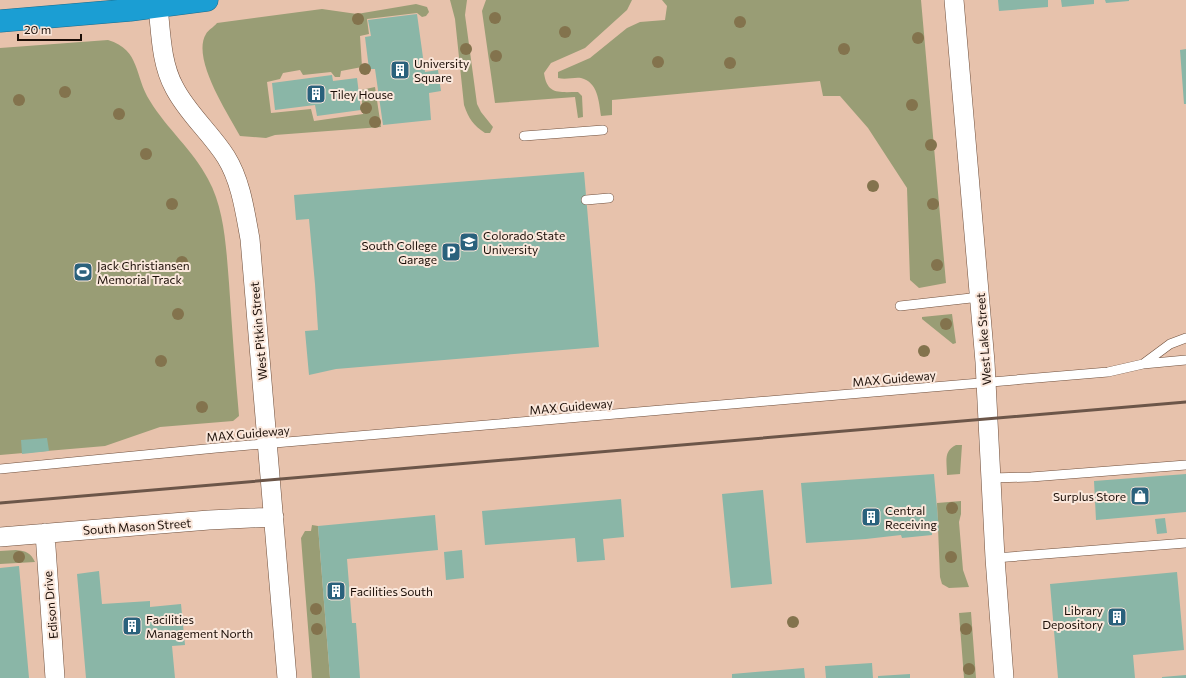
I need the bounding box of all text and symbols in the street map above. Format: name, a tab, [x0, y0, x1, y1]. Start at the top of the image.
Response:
scale bar	[18, 16, 81, 42]
text: 20 m	[24, 22, 51, 36]
place label: University Square	[414, 56, 469, 84]
building icon: University Square	[389, 59, 411, 81]
building icon: Tiley House	[305, 83, 327, 105]
place label: Tiley House	[330, 87, 393, 101]
place label: Colorado State University	[483, 228, 565, 256]
school or university icon: Colorado State University	[458, 231, 480, 253]
place label: South College Garage	[361, 238, 437, 266]
parking icon: South College Garage	[440, 241, 462, 263]
place label: Jack Christiansen Memorial Track	[97, 258, 190, 286]
sports icon: Jack Christiansen Memorial Track	[72, 261, 94, 283]
street label: West Pitkin Street	[247, 281, 269, 381]
street label: West Lake Street	[973, 292, 993, 386]
street label: MAX Guideway	[852, 367, 936, 389]
street label: MAX Guideway	[529, 395, 613, 417]
street label: MAX Guideway	[206, 422, 290, 444]
shop icon: Surplus Store	[1129, 485, 1151, 507]
place label: Surplus Store	[1053, 489, 1126, 503]
place label: Central Receiving	[885, 503, 937, 531]
building icon: Central Receiving	[860, 506, 882, 528]
street label: South Mason Street	[82, 515, 192, 537]
street label: Edison Drive	[40, 571, 60, 639]
building icon: Facilities South	[325, 580, 347, 602]
place label: Facilities South	[350, 584, 433, 598]
place label: Library Depository	[1042, 603, 1103, 631]
building icon: Library Depository	[1106, 606, 1128, 628]
place label: Facilities Management North	[146, 612, 253, 640]
building icon: Facilities Management North	[121, 615, 143, 637]

